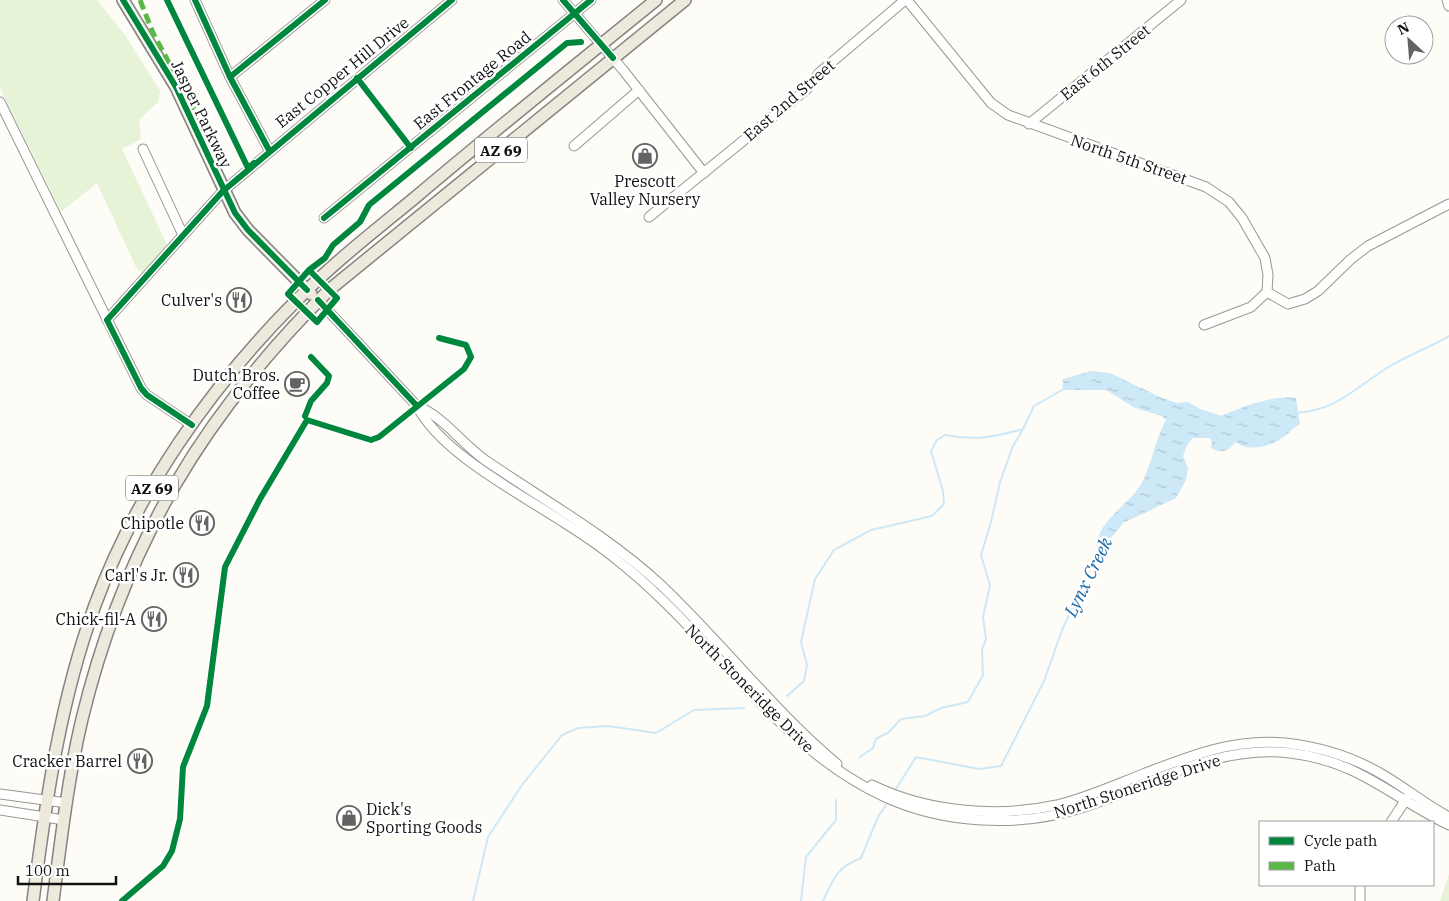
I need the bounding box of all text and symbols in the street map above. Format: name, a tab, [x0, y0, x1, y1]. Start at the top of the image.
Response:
street label: East Copper Hill Drive	[271, 12, 413, 132]
north arrow	[1384, 15, 1434, 65]
text: N	[1394, 18, 1412, 39]
street label: East 6th Street	[1056, 19, 1154, 104]
street label: East Frontage Road	[409, 26, 535, 134]
street label: East 2nd Street	[739, 55, 839, 145]
street label: Jasper Parkway	[167, 57, 237, 172]
street label: North 5th Street	[1068, 130, 1190, 188]
road number: AZ 69	[475, 138, 527, 162]
shop icon: Prescott Valley Nursery	[632, 143, 658, 169]
place label: Prescott Valley Nursery	[590, 171, 701, 209]
restaurant icon: Culver's	[226, 287, 252, 313]
place label: Culver's	[161, 290, 222, 310]
place label: Dutch Bros. Coffee	[193, 365, 280, 403]
cafe icon: Dutch Bros. Coffee	[284, 371, 310, 397]
road number: AZ 69	[126, 476, 178, 500]
restaurant icon: Chipotle	[189, 510, 215, 536]
place label: Chipotle	[121, 513, 184, 533]
water label: Lynx Creek	[1058, 533, 1117, 621]
restaurant icon: Carl's Jr.	[173, 562, 199, 588]
place label: Carl's Jr.	[105, 565, 168, 585]
restaurant icon: Chick-fil-A	[141, 606, 167, 632]
place label: Chick-fil-A	[56, 609, 136, 629]
street label: North Stoneridge Drive	[681, 619, 819, 757]
restaurant icon: Cracker Barrel	[127, 748, 153, 774]
street label: North Stoneridge Drive	[1051, 750, 1223, 822]
place label: Cracker Barrel	[12, 751, 122, 771]
place label: Dick's Sporting Goods	[366, 799, 482, 837]
shop icon: Dick's Sporting Goods	[336, 805, 362, 831]
legend	[1259, 821, 1434, 886]
text: Cycle path	[1304, 831, 1377, 850]
scale bar	[18, 854, 115, 886]
text: Path	[1304, 856, 1336, 875]
text: 100 m	[25, 861, 70, 880]

